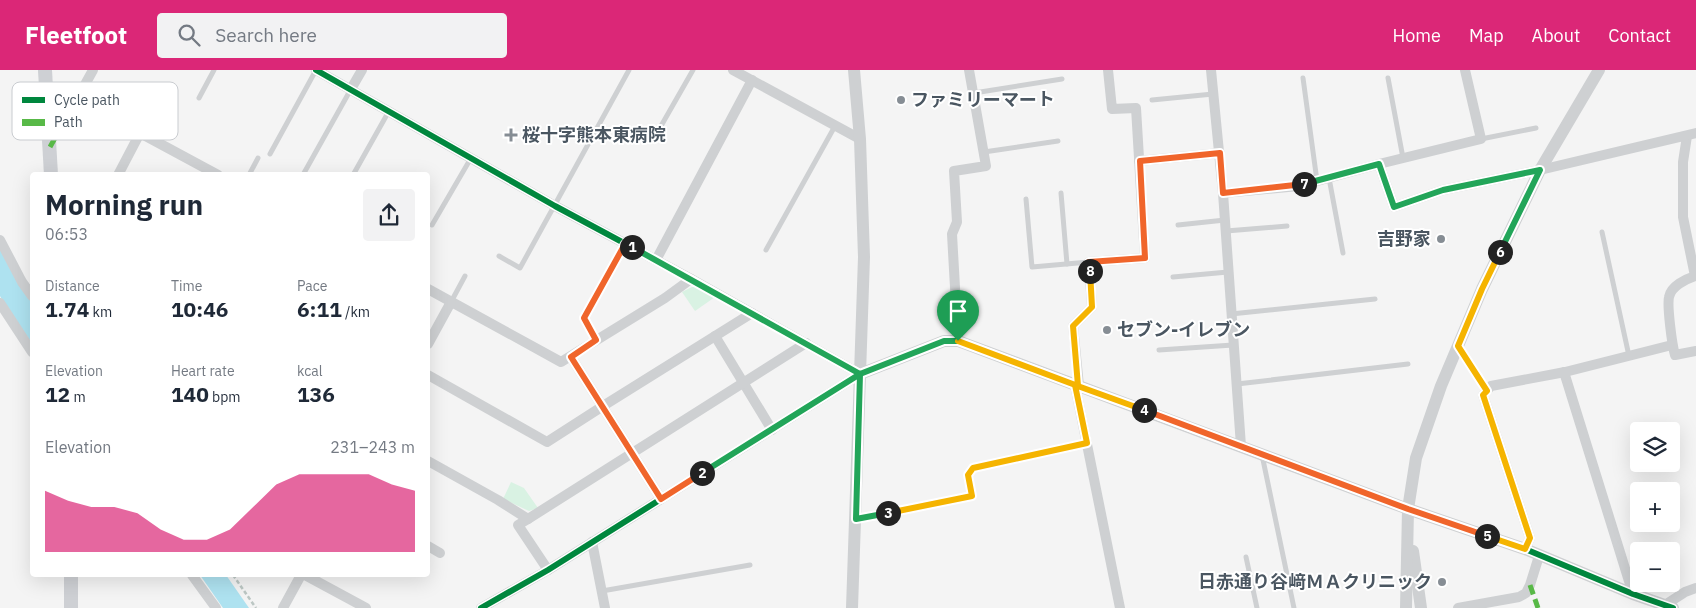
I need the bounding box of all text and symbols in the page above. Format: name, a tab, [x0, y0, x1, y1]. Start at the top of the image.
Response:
search box	[157, 13, 507, 58]
text: Fleetfoot	[25, 19, 127, 51]
icon: search	[175, 21, 203, 49]
text: Search here	[215, 23, 317, 47]
text: Home	[1393, 24, 1441, 47]
text: Map	[1469, 24, 1504, 47]
text: About	[1532, 24, 1580, 47]
text: Contact	[1608, 24, 1671, 47]
legend	[12, 82, 178, 140]
place label: ファミリーマート	[911, 88, 1055, 111]
text: Cycle path	[54, 91, 120, 109]
marker: ファミリーマート	[895, 94, 907, 106]
text: Path	[54, 113, 83, 131]
place label: 桜十字熊本東病院	[522, 123, 666, 146]
marker: 桜十字熊本東病院	[504, 128, 518, 142]
pin: 7	[1292, 172, 1316, 196]
text: 7	[1300, 175, 1309, 193]
text: Morning run	[45, 186, 203, 223]
button: share	[363, 189, 415, 241]
text: 06:53	[45, 224, 88, 244]
place label: 吉野家	[1377, 227, 1431, 250]
marker: 吉野家	[1435, 233, 1447, 245]
pin: 1	[620, 234, 644, 260]
text: 1	[628, 238, 637, 256]
pin: 6	[1488, 240, 1512, 264]
text: 6	[1496, 243, 1505, 261]
pin: 8	[1078, 258, 1102, 284]
text: 8	[1086, 262, 1095, 280]
text: Distance	[45, 277, 100, 295]
text: Time	[171, 277, 202, 295]
text: Pace	[297, 277, 327, 295]
pin	[937, 290, 979, 341]
text: 1.74	[45, 295, 89, 323]
text: 10:46	[171, 295, 228, 323]
text: 6:11	[297, 295, 342, 323]
icon: arrive	[944, 297, 972, 325]
text: km	[89, 303, 112, 321]
text: /km	[342, 303, 370, 321]
place label: セブン-イレブン	[1117, 318, 1250, 341]
marker: セブン-イレブン	[1101, 324, 1113, 336]
text: Elevation	[45, 362, 103, 380]
text: Heart rate	[171, 362, 235, 380]
text: kcal	[297, 362, 322, 380]
text: 12	[45, 380, 70, 408]
text: 140	[171, 380, 209, 408]
text: 136	[297, 380, 335, 408]
text: m	[70, 388, 86, 406]
text: bpm	[209, 388, 241, 406]
pin: 4	[1132, 398, 1156, 422]
text: 4	[1140, 401, 1149, 419]
map controls	[1630, 422, 1680, 592]
button: layers	[1630, 422, 1680, 472]
text: Elevation	[45, 437, 111, 457]
text: 231–243 m	[330, 437, 415, 457]
pin: 2	[690, 460, 714, 486]
text: 2	[698, 464, 707, 482]
button: +	[1630, 482, 1680, 532]
pin: 3	[876, 500, 900, 526]
text: 3	[884, 504, 893, 522]
pin: 5	[1474, 524, 1500, 548]
text: 5	[1483, 527, 1492, 545]
button: −	[1630, 542, 1680, 592]
place label: 日赤通り谷﨑ＭＡクリニック	[1198, 570, 1432, 593]
marker: 日赤通り谷﨑ＭＡクリニック	[1436, 576, 1448, 588]

